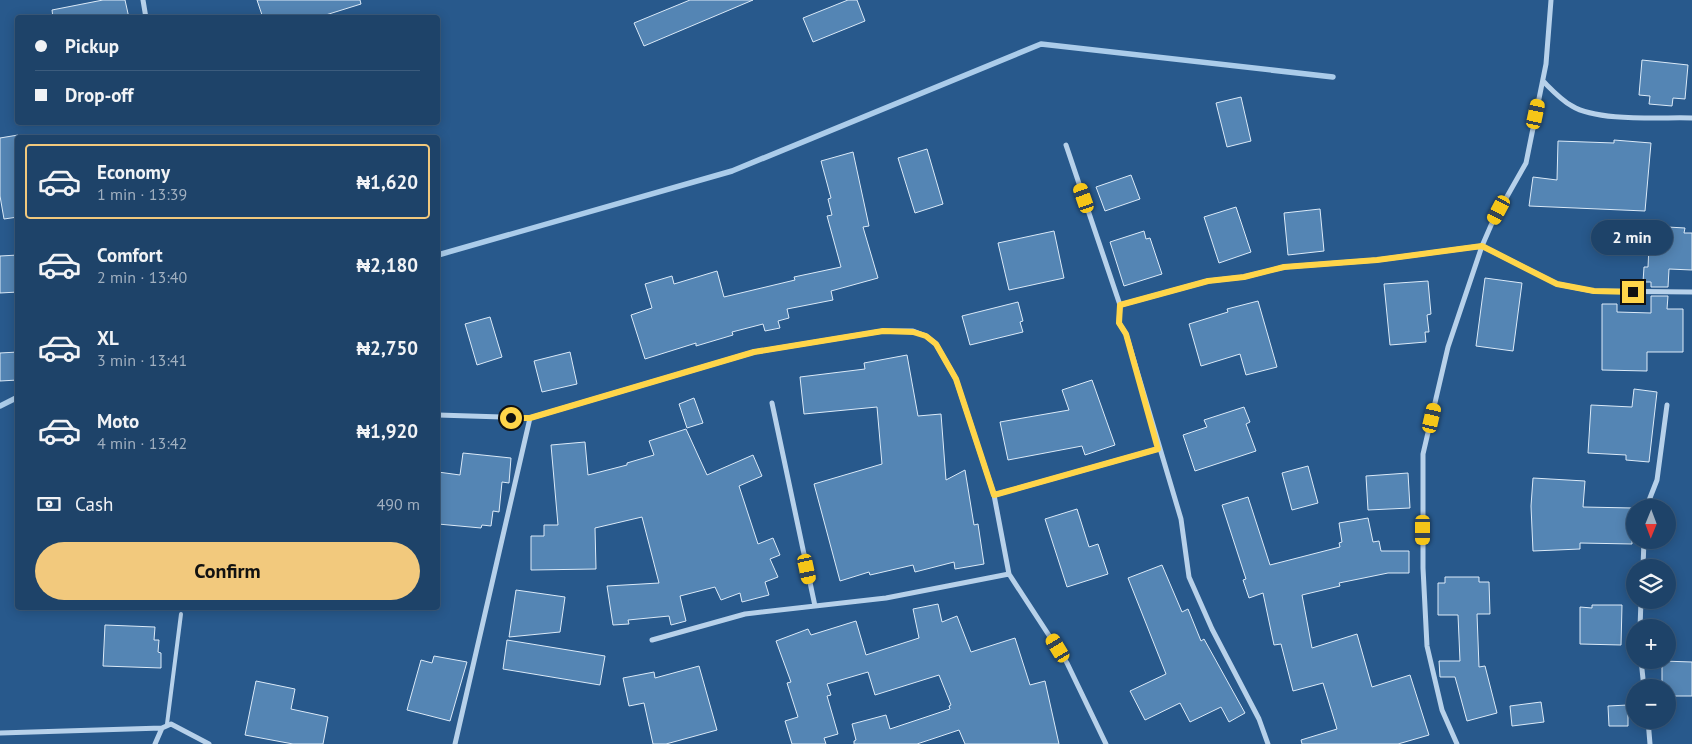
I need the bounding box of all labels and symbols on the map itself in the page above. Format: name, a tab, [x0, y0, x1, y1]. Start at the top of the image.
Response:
car	[1525, 98, 1546, 130]
car	[1072, 181, 1095, 215]
car	[1485, 193, 1512, 227]
callout: 2 min	[1592, 220, 1674, 254]
route end	[1622, 281, 1644, 303]
car	[1421, 402, 1442, 434]
route start	[500, 407, 522, 429]
north arrow	[1626, 499, 1676, 549]
car	[1415, 515, 1430, 545]
car	[796, 553, 817, 585]
car	[1043, 631, 1072, 665]

